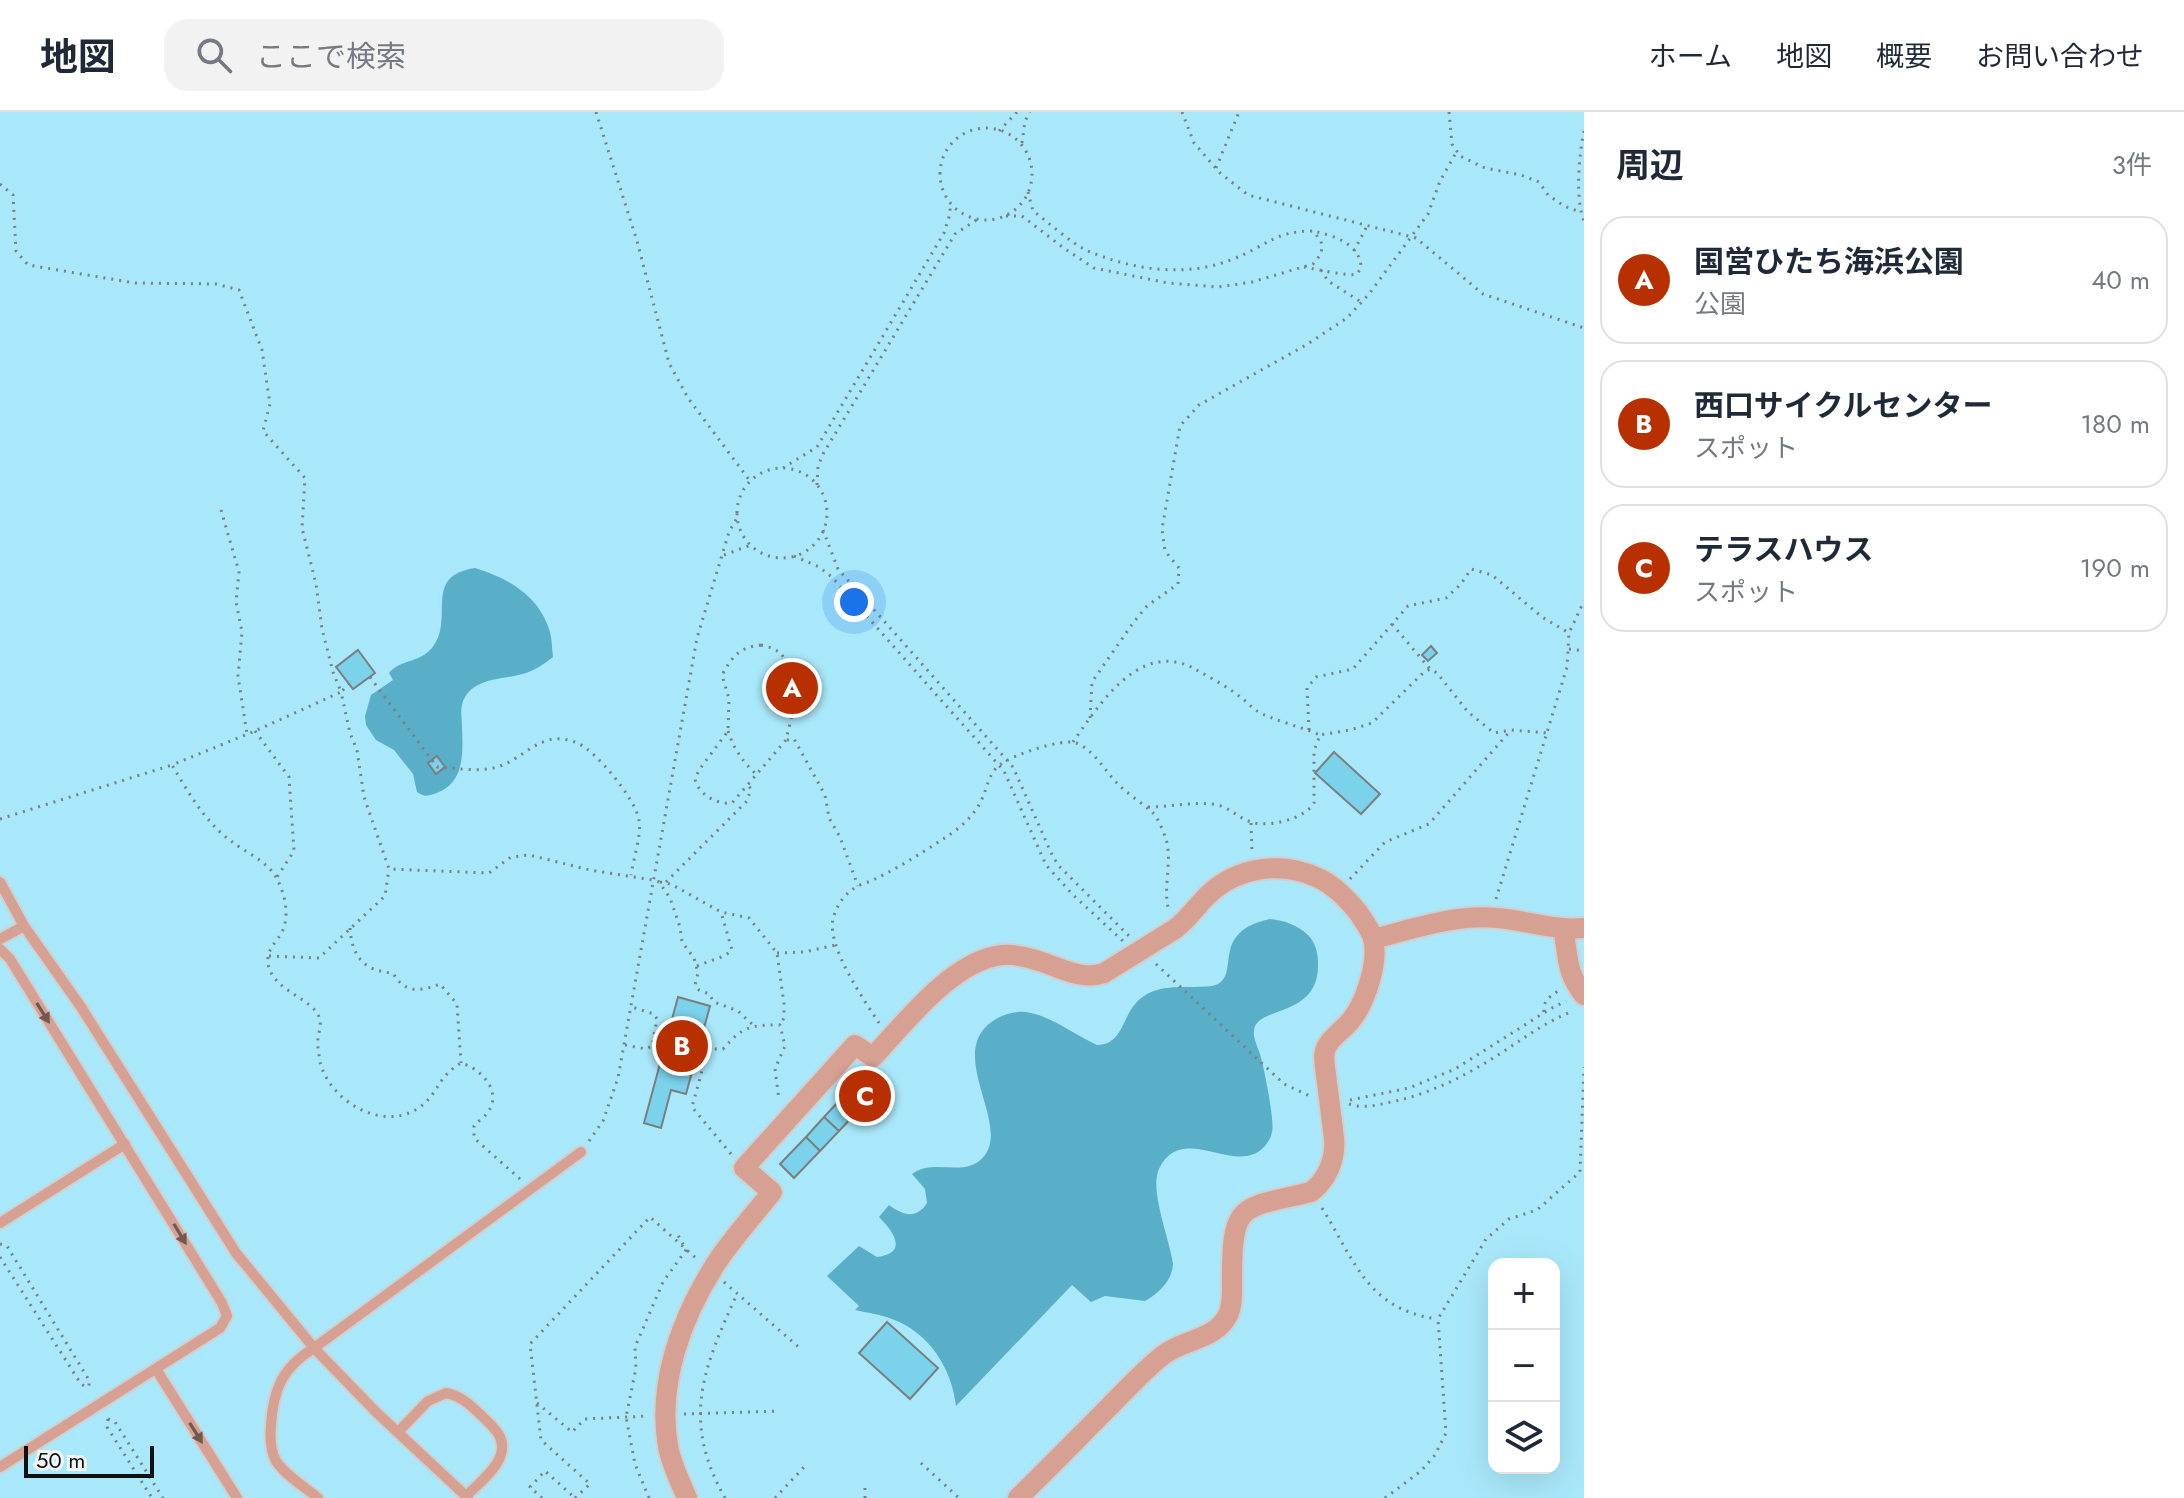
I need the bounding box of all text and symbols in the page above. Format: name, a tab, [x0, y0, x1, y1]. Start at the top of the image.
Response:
search box	[164, 19, 724, 91]
text: 地図	[40, 29, 116, 84]
icon: search	[192, 33, 236, 77]
text: ここで検索	[256, 35, 406, 78]
text: ホーム	[1649, 36, 1732, 77]
text: 地図	[1776, 36, 1832, 77]
text: 概要	[1876, 36, 1932, 77]
text: お問い合わせ	[1976, 36, 2144, 77]
text: 周辺	[1616, 141, 1684, 190]
text: 3件	[2112, 146, 2152, 184]
text: 国営ひたち海浜公園	[1694, 240, 1964, 283]
text: A	[1634, 261, 1654, 299]
text: 40 m	[2091, 261, 2150, 299]
text: 公園	[1694, 285, 1746, 323]
text: 西口サイクルセンター	[1694, 384, 1993, 427]
text: B	[1635, 405, 1653, 443]
text: 180 m	[2080, 405, 2150, 443]
text: スポット	[1694, 429, 1798, 467]
text: テラスハウス	[1694, 528, 1873, 571]
text: C	[1635, 549, 1653, 587]
text: 190 m	[2080, 549, 2150, 587]
text: スポット	[1694, 573, 1798, 611]
your location	[834, 582, 874, 622]
pin: A	[766, 658, 818, 718]
one-way arrow	[36, 1002, 50, 1024]
pin: B	[656, 1016, 708, 1076]
pin: C	[839, 1066, 891, 1126]
one-way arrow	[173, 1223, 187, 1245]
map controls	[1488, 1258, 1560, 1474]
button: +	[1488, 1258, 1560, 1330]
button: −	[1488, 1330, 1560, 1402]
button: layers	[1488, 1402, 1560, 1474]
one-way arrow	[189, 1422, 203, 1444]
scale bar	[24, 1442, 154, 1478]
text: 50 m	[36, 1444, 85, 1476]

